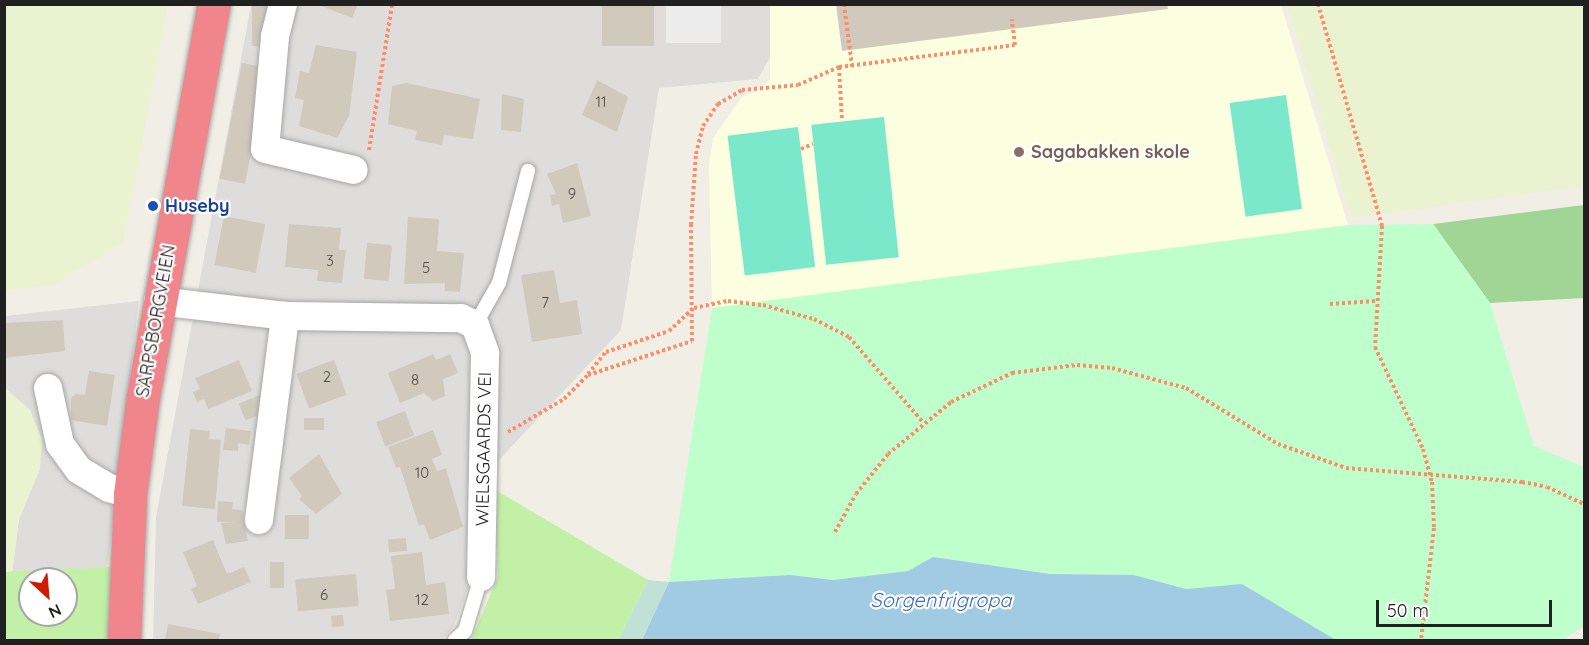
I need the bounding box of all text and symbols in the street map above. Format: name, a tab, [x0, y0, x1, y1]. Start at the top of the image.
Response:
house number: 11	[595, 93, 607, 111]
place label: Sagabakken skole	[1031, 141, 1190, 163]
marker: Sagabakken skole	[1012, 145, 1026, 159]
house number: 9	[568, 185, 576, 203]
place label: Huseby	[165, 195, 230, 217]
marker: Huseby	[146, 199, 160, 213]
street label: SARPSBORGVEIEN	[132, 243, 180, 399]
house number: 3	[326, 252, 334, 270]
house number: 5	[422, 259, 430, 277]
house number: 7	[541, 294, 549, 312]
house number: 2	[323, 368, 331, 386]
house number: 8	[411, 371, 419, 389]
street label: WIELSGAARDS VEI	[472, 372, 496, 526]
house number: 10	[415, 464, 429, 482]
north arrow	[18, 567, 78, 627]
house number: 6	[320, 586, 328, 604]
water label: Sorgenfrigropa	[871, 587, 1011, 611]
scale bar	[1379, 588, 1554, 626]
house number: 12	[415, 591, 429, 609]
text: 50 m	[1387, 599, 1429, 622]
text: N	[45, 600, 65, 623]

